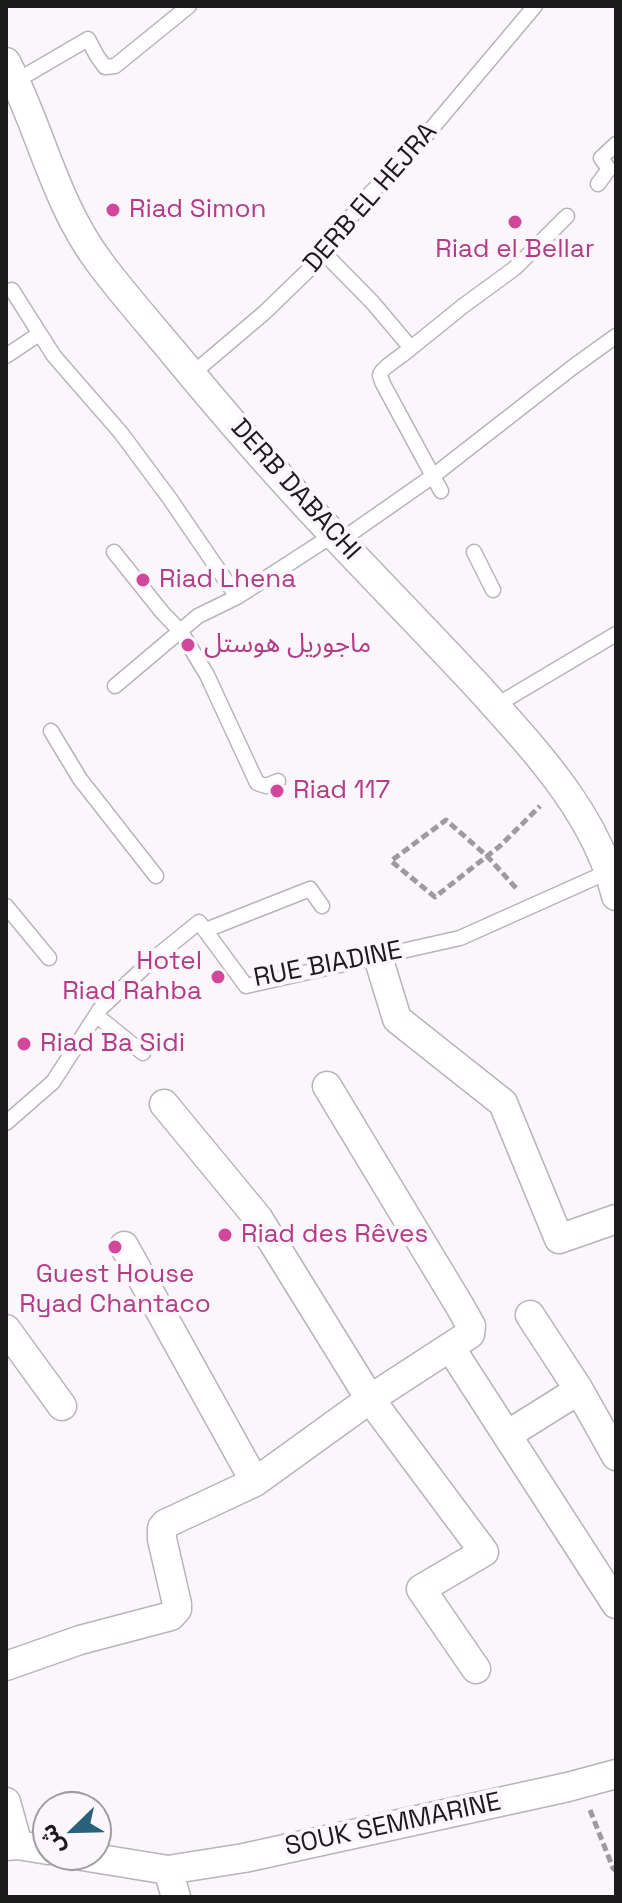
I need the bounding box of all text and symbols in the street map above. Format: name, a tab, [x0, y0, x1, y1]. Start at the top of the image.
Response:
street label: DERB EL HEJRA	[298, 117, 444, 279]
place label: Riad Simon	[129, 194, 266, 226]
marker: Riad Simon	[104, 201, 122, 219]
marker: Riad el Bellar	[506, 213, 524, 231]
place label: Riad el Bellar	[435, 234, 595, 266]
street label: DERB DABACHI	[224, 413, 366, 567]
place label: Riad Lhena	[159, 564, 296, 596]
marker: Riad Lhena	[134, 571, 152, 589]
place label: ماجوريل هوستل	[204, 629, 371, 661]
marker: ماجوريل هوستل	[179, 636, 197, 654]
place label: Riad 117	[293, 775, 390, 807]
marker: Riad 117	[268, 782, 286, 800]
street label: RUE BIADINE	[251, 935, 405, 995]
place label: Hotel Riad Rahba	[62, 946, 202, 1008]
marker: Hotel Riad Rahba	[209, 968, 227, 986]
place label: Riad Ba Sidi	[40, 1028, 185, 1060]
marker: Riad Ba Sidi	[15, 1035, 33, 1053]
place label: Riad des Rêves	[241, 1219, 428, 1251]
marker: Riad des Rêves	[216, 1226, 234, 1244]
marker: Guest House Ryad Chantaco	[106, 1238, 124, 1256]
place label: Guest House Ryad Chantaco	[19, 1259, 211, 1320]
street label: SOUK SEMMARINE	[282, 1787, 504, 1863]
north arrow	[32, 1791, 112, 1871]
text: ش	[33, 1820, 71, 1859]

